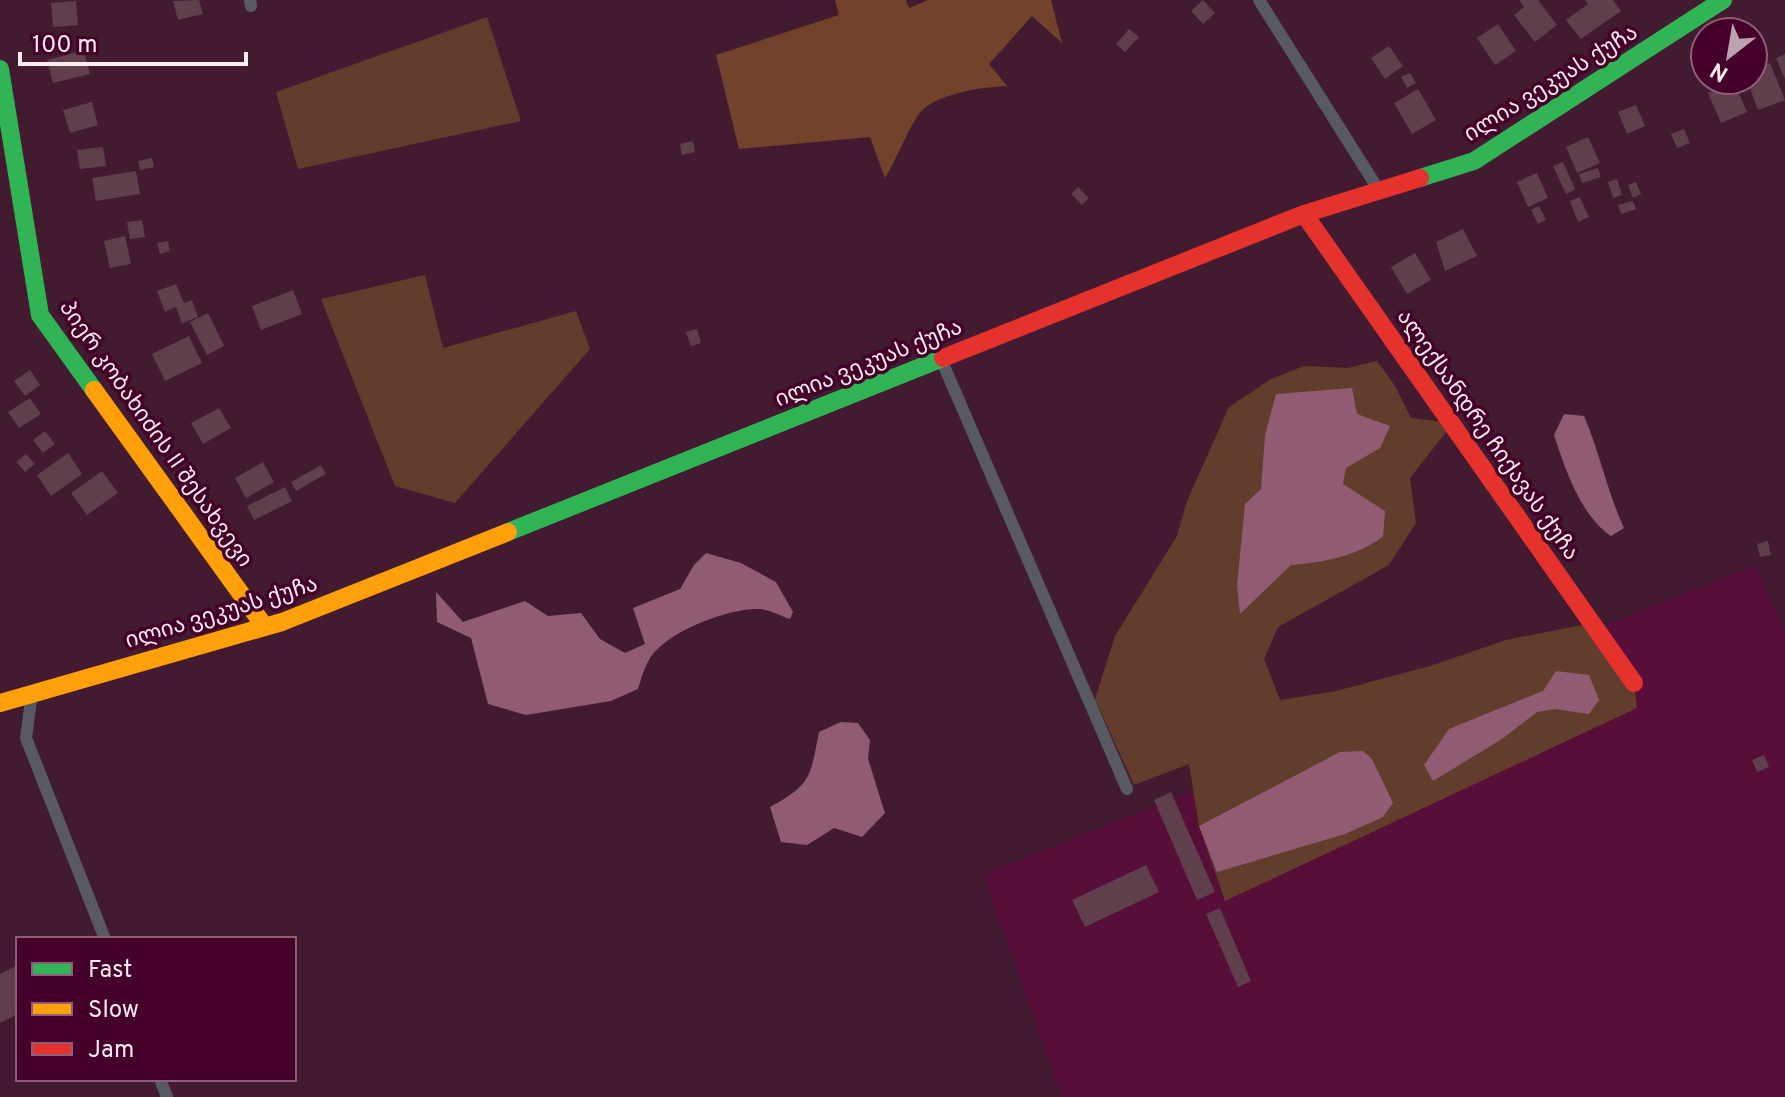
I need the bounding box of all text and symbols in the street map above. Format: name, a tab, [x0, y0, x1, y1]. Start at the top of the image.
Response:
scale bar	[20, 16, 246, 66]
north arrow	[1689, 16, 1769, 96]
street label: ილია ვეკუას ქუჩა	[1460, 20, 1643, 148]
text: 100 m	[32, 31, 98, 61]
text: N	[1706, 55, 1734, 87]
street label: პიერ კობახიძის II შესახვევი	[52, 296, 258, 573]
street label: ალექსანდრე ჩიქავას ქუჩა	[1390, 305, 1584, 566]
street label: ილია ვეკუას ქუჩა	[771, 314, 967, 414]
street label: ილია ვეკუას ქუჩა	[122, 571, 321, 655]
legend	[16, 937, 296, 1081]
text: Fast	[88, 956, 132, 986]
text: Slow	[88, 996, 139, 1026]
text: Jam	[88, 1036, 134, 1066]

